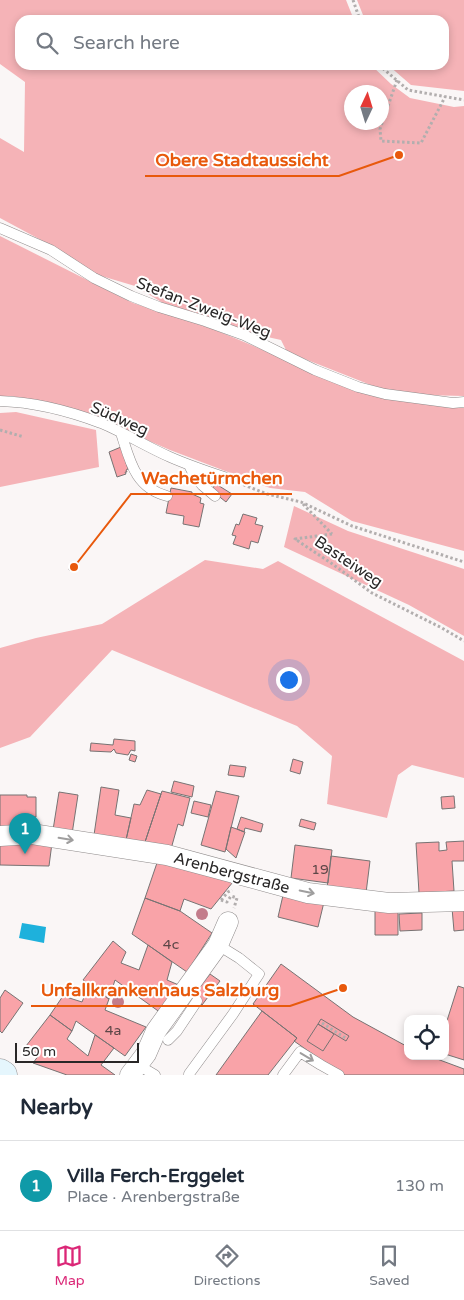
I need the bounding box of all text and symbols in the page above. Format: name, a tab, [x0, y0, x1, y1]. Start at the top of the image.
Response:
search box	[15, 15, 449, 70]
icon: search	[33, 29, 61, 57]
text: Search here	[73, 32, 180, 54]
north arrow	[344, 85, 389, 130]
callout: Obere Stadtaussicht	[145, 143, 339, 176]
text: Obere Stadtaussicht	[155, 149, 329, 171]
street label: Stefan-Zweig-Weg	[133, 273, 274, 343]
street label: Südweg	[88, 397, 152, 441]
callout: Wachetürmchen	[131, 461, 292, 494]
text: Wachetürmchen	[141, 467, 283, 489]
street label: Basteiweg	[310, 532, 387, 592]
your location	[276, 667, 302, 693]
pin: 1	[9, 813, 41, 854]
one-way arrow	[57, 835, 73, 845]
street label: Arenbergstraße	[172, 848, 292, 898]
house number: 19	[311, 861, 329, 878]
one-way arrow	[299, 888, 315, 897]
house number: 4c	[163, 936, 179, 953]
callout: Unfallkrankenhaus Salzburg	[31, 973, 290, 1006]
text: Unfallkrankenhaus Salzburg	[41, 979, 279, 1001]
map controls	[404, 1015, 449, 1060]
button: locate	[404, 1015, 449, 1060]
house number: 4a	[105, 1022, 121, 1039]
scale bar	[15, 1040, 139, 1063]
text: 50 m	[22, 1043, 56, 1060]
one-way arrow	[300, 1052, 314, 1062]
text: Nearby	[20, 1095, 93, 1120]
text: Villa Ferch-Erggelet	[67, 1165, 244, 1187]
text: 1	[31, 1176, 41, 1196]
text: 130 m	[395, 1176, 444, 1196]
text: Place · Arenbergstraße	[67, 1187, 240, 1207]
tab: Map	[54, 1242, 85, 1289]
tab: Directions	[193, 1242, 260, 1289]
tab: Saved	[369, 1242, 410, 1289]

